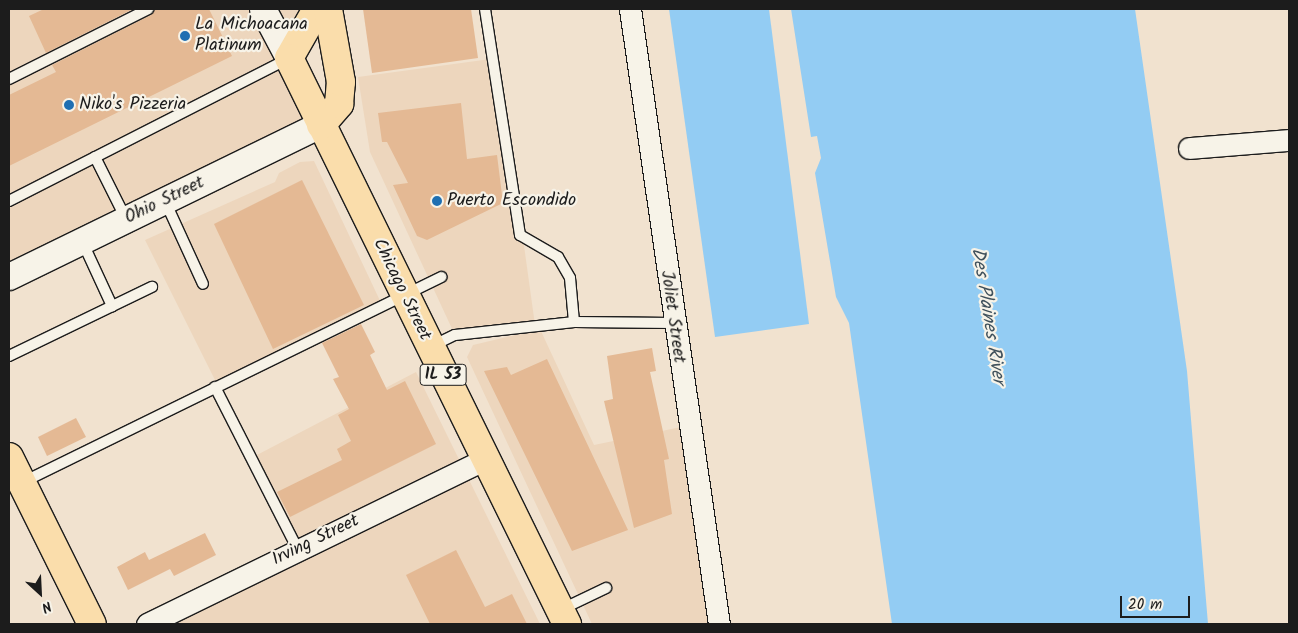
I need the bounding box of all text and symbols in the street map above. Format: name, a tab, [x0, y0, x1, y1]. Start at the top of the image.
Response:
place label: La Michoacana Platinum	[195, 15, 308, 58]
marker: La Michoacana Platinum	[179, 30, 191, 42]
place label: Niko's Pizzeria	[79, 94, 186, 116]
marker: Niko's Pizzeria	[63, 99, 75, 111]
street label: Ohio Street	[122, 172, 208, 230]
place label: Puerto Escondido	[447, 190, 576, 212]
marker: Puerto Escondido	[431, 195, 443, 207]
street label: Chicago Street	[367, 236, 435, 344]
water label: Des Plaines River	[965, 246, 1009, 386]
street label: Joliet Street	[655, 269, 689, 365]
road number: IL 53	[419, 362, 467, 388]
street label: Irving Street	[269, 511, 363, 571]
north arrow	[15, 568, 65, 618]
scale bar	[1123, 586, 1193, 618]
text: 20 m	[1128, 593, 1162, 617]
text: N	[38, 595, 55, 618]

